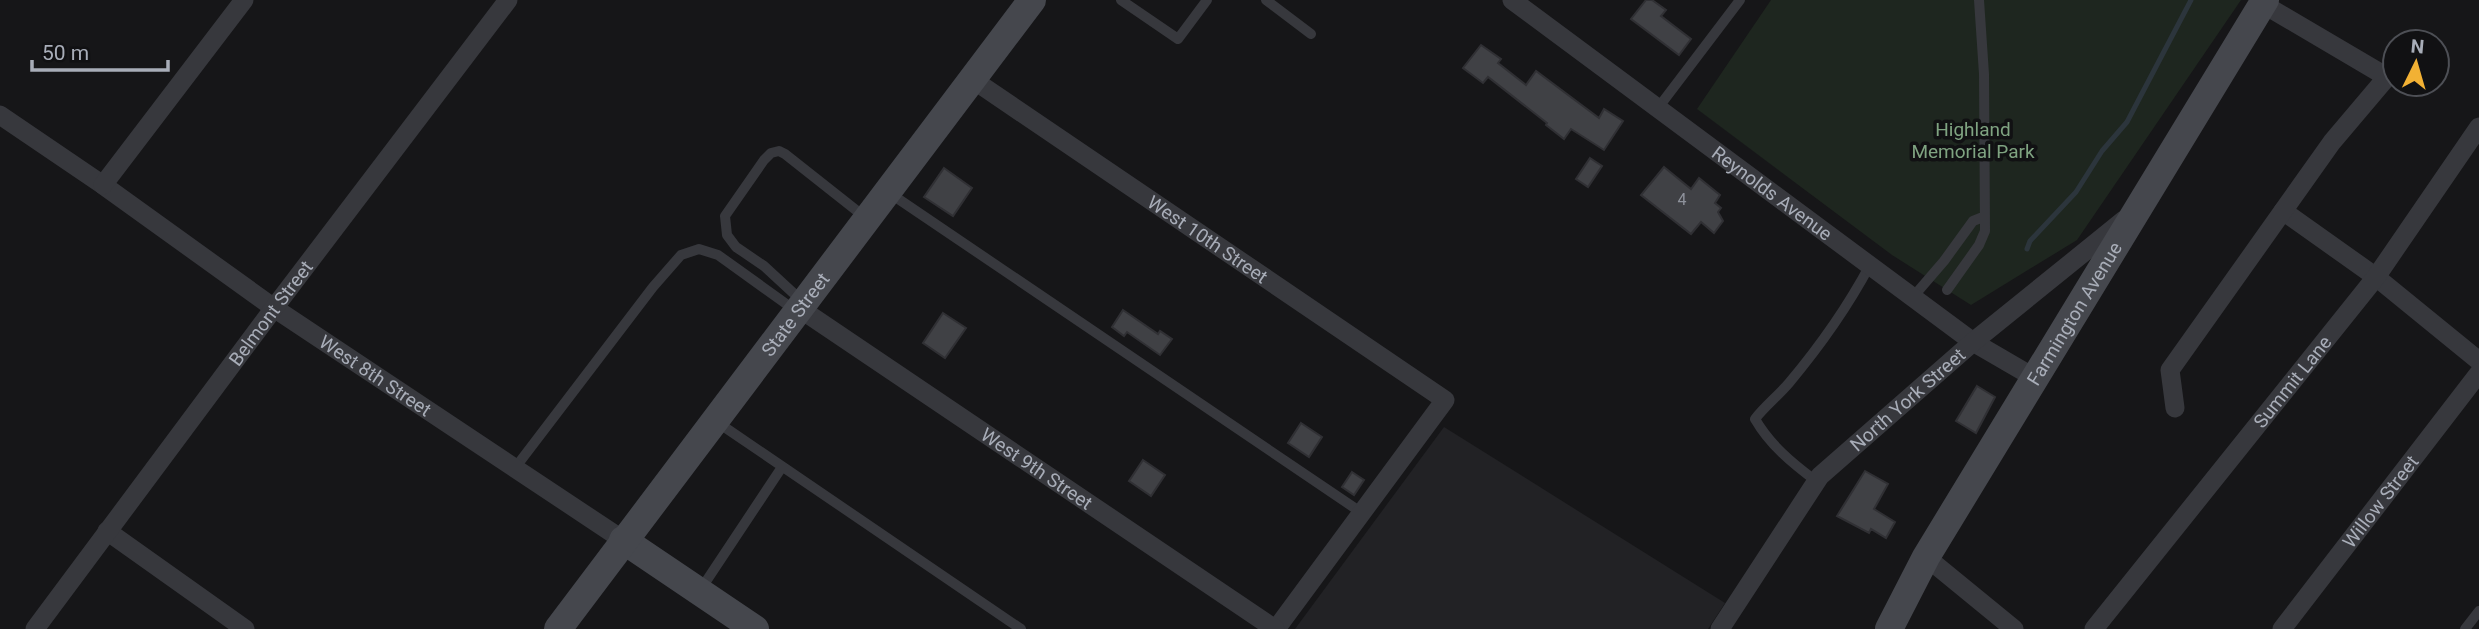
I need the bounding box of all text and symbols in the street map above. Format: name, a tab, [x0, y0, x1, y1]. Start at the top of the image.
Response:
scale bar	[32, 28, 168, 72]
north arrow	[2381, 28, 2451, 98]
text: N	[2410, 35, 2425, 59]
text: 50 m	[42, 41, 89, 65]
park label: Highland Memorial Park	[1911, 118, 2035, 163]
street label: Reynolds Avenue	[1707, 141, 1837, 246]
house number: 4	[1678, 190, 1687, 209]
street label: West 10th Street	[1143, 191, 1272, 288]
street label: Farmington Avenue	[2022, 238, 2127, 390]
street label: Belmont Street	[224, 256, 318, 371]
street label: State Street	[757, 268, 834, 361]
street label: West 8th Street	[315, 330, 436, 421]
street label: Summit Lane	[2249, 331, 2337, 433]
street label: North York Street	[1846, 343, 1970, 456]
street label: West 9th Street	[976, 423, 1097, 515]
street label: Willow Street	[2338, 451, 2423, 553]

